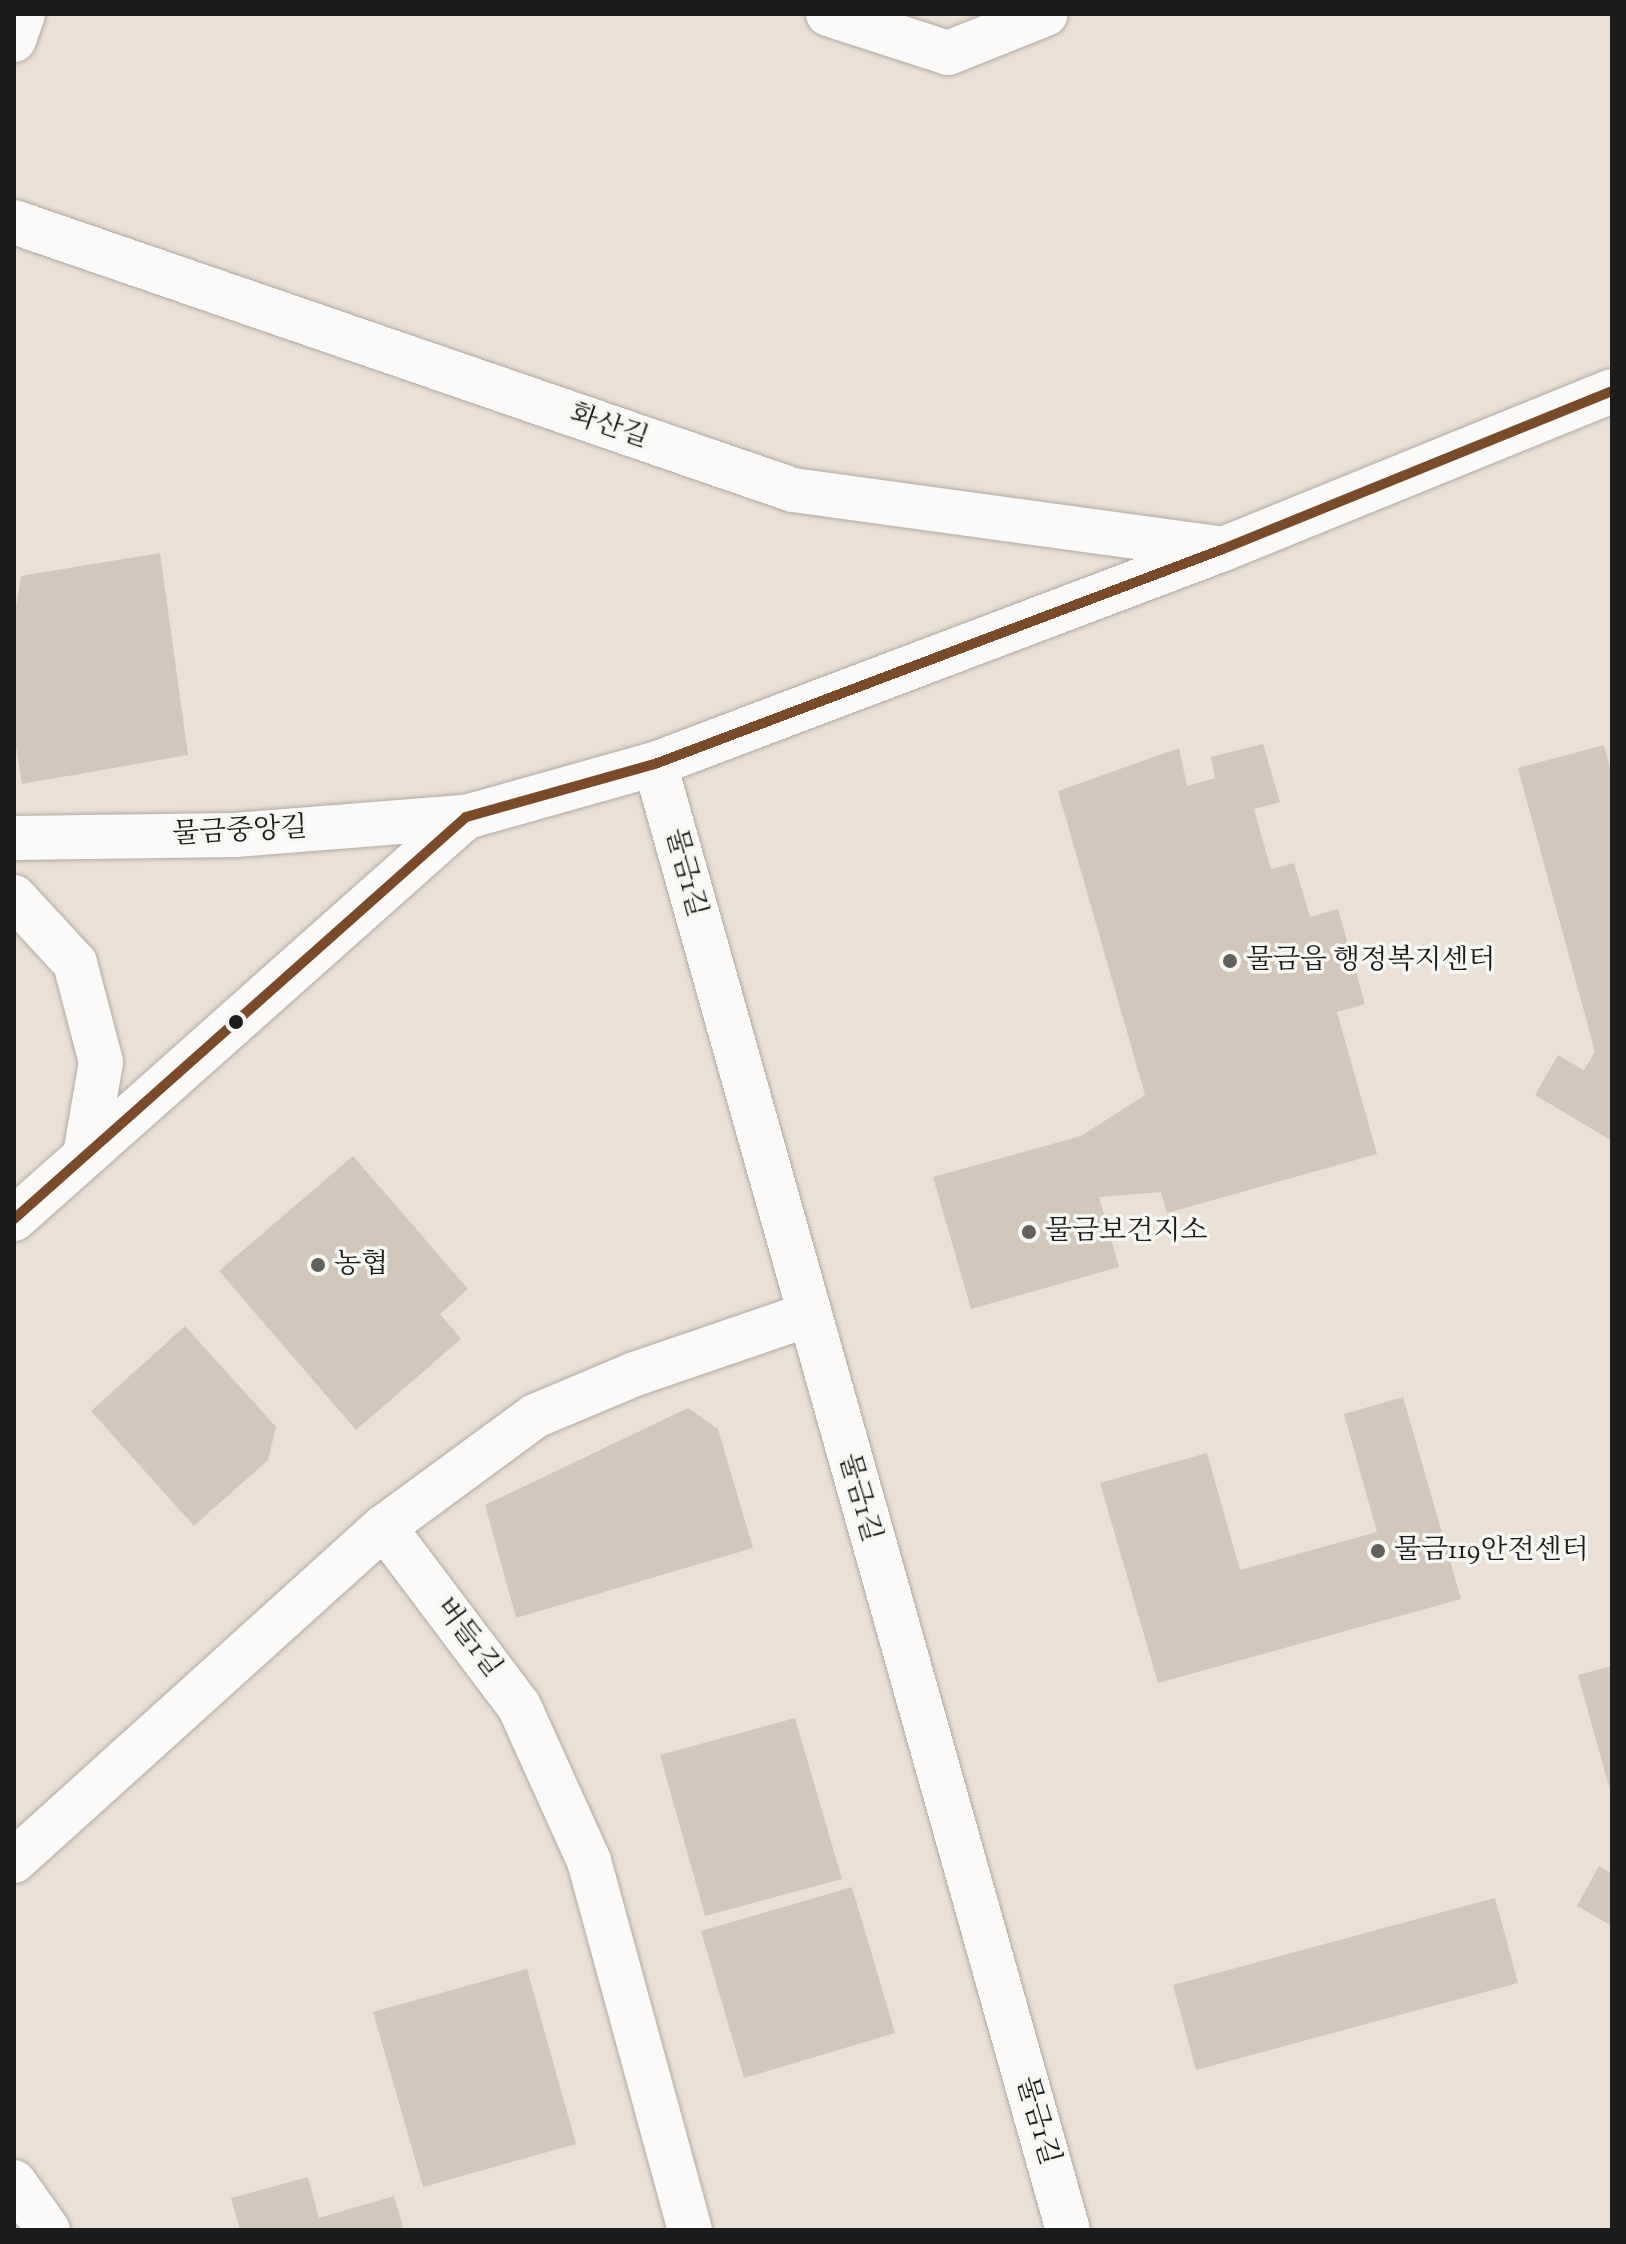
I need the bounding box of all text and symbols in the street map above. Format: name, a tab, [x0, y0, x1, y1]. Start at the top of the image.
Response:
street label: 화산길	[565, 398, 653, 456]
street label: 물금중앙길	[172, 812, 308, 852]
street label: 물금1길	[657, 825, 713, 921]
place label: 물금읍 행정복지센터	[1246, 944, 1495, 978]
marker: 물금읍 행정복지센터	[1221, 952, 1239, 970]
unlabelled marker	[228, 1014, 244, 1030]
place label: 물금보건지소	[1045, 1215, 1207, 1249]
marker: 물금보건지소	[1020, 1223, 1038, 1241]
place label: 농협	[334, 1248, 388, 1282]
marker: 농협	[309, 1256, 327, 1274]
street label: 물금1길	[830, 1450, 888, 1546]
place label: 물금119안전센터	[1394, 1534, 1589, 1568]
marker: 물금119안전센터	[1369, 1542, 1387, 1560]
street label: 버들1길	[427, 1592, 509, 1684]
street label: 물금1길	[1008, 2073, 1066, 2169]

